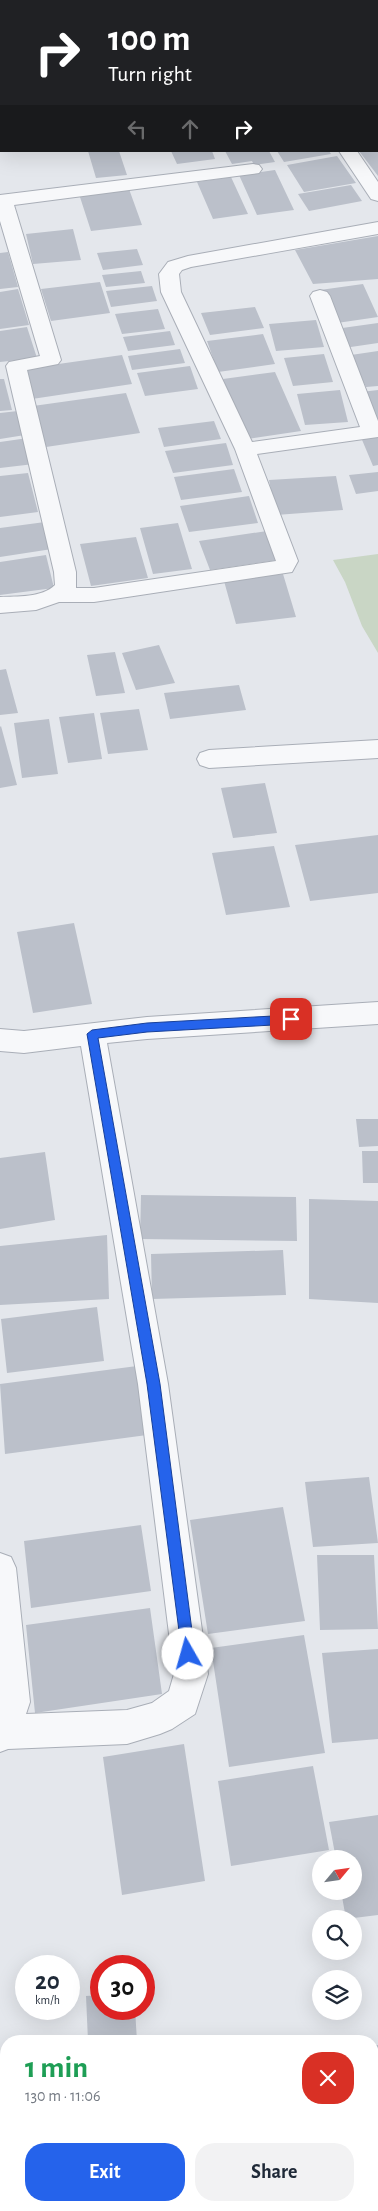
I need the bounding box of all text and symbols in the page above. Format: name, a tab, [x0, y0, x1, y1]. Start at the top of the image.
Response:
icon: right	[25, 20, 90, 85]
text: 100 m	[108, 22, 191, 57]
text: Turn right	[108, 63, 192, 85]
icon: left	[123, 115, 151, 143]
icon: ahead	[176, 115, 204, 143]
icon: right	[229, 115, 257, 143]
pin	[270, 998, 312, 1040]
icon: arrive	[277, 1005, 305, 1033]
position arrow	[161, 1627, 213, 1679]
north arrow	[312, 1850, 362, 1900]
map controls	[312, 1850, 362, 2020]
button: search	[312, 1910, 362, 1960]
speed limit sign: 30	[90, 1955, 155, 2020]
text: 20	[35, 1969, 60, 1994]
button: layers	[312, 1970, 362, 2020]
text: km/h	[35, 1994, 60, 2006]
button: close	[302, 2052, 354, 2104]
text: 1 min	[25, 2053, 88, 2083]
text: 130 m · 11:06	[25, 2088, 101, 2104]
button: Exit	[25, 2143, 185, 2201]
button: Share	[195, 2143, 354, 2201]

